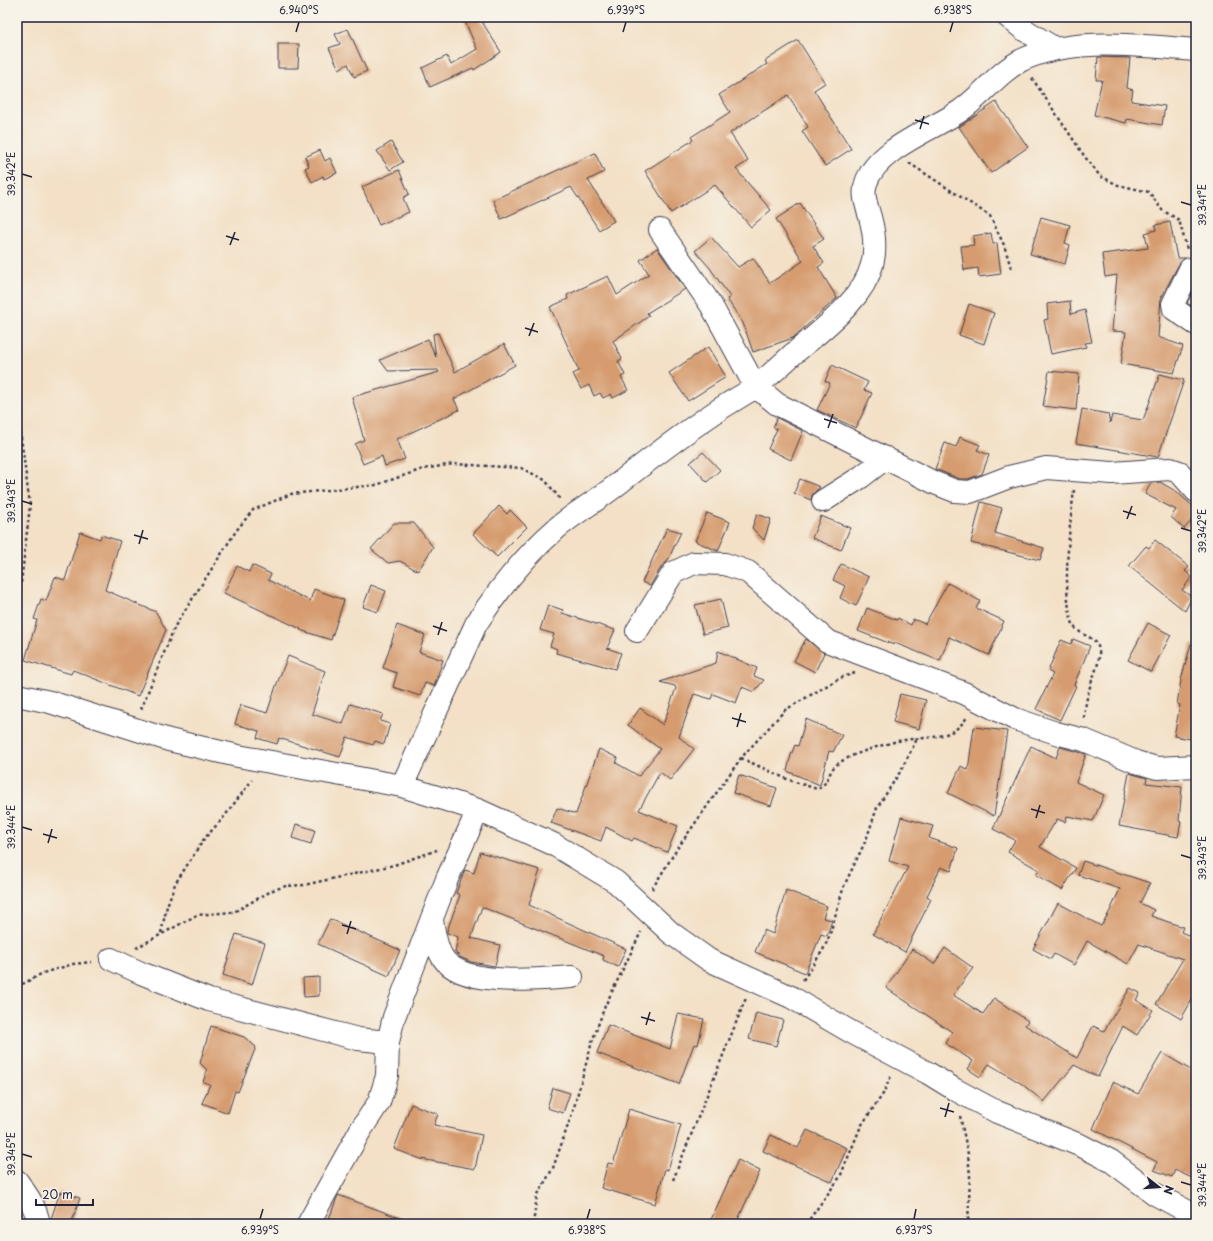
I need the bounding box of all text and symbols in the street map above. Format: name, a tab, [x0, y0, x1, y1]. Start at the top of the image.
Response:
text: 6.940°S	[279, 2, 319, 17]
text: 6.939°S	[607, 2, 645, 17]
text: 6.938°S	[934, 2, 972, 17]
text: 39.342°E	[3, 152, 18, 196]
text: 39.341°E	[1194, 184, 1209, 226]
text: 39.343°E	[3, 479, 18, 523]
text: 39.342°E	[1194, 509, 1209, 553]
text: 39.344°E	[3, 805, 18, 849]
text: 39.343°E	[1194, 836, 1209, 880]
text: 39.345°E	[3, 1132, 18, 1176]
text: 39.344°E	[1194, 1163, 1209, 1207]
north arrow	[1139, 1167, 1179, 1207]
scale bar	[36, 1181, 93, 1207]
text: N	[1160, 1183, 1178, 1197]
text: 20 m	[42, 1185, 73, 1203]
text: 6.939°S	[241, 1222, 279, 1237]
text: 6.938°S	[568, 1222, 606, 1237]
text: 6.937°S	[895, 1222, 933, 1237]

